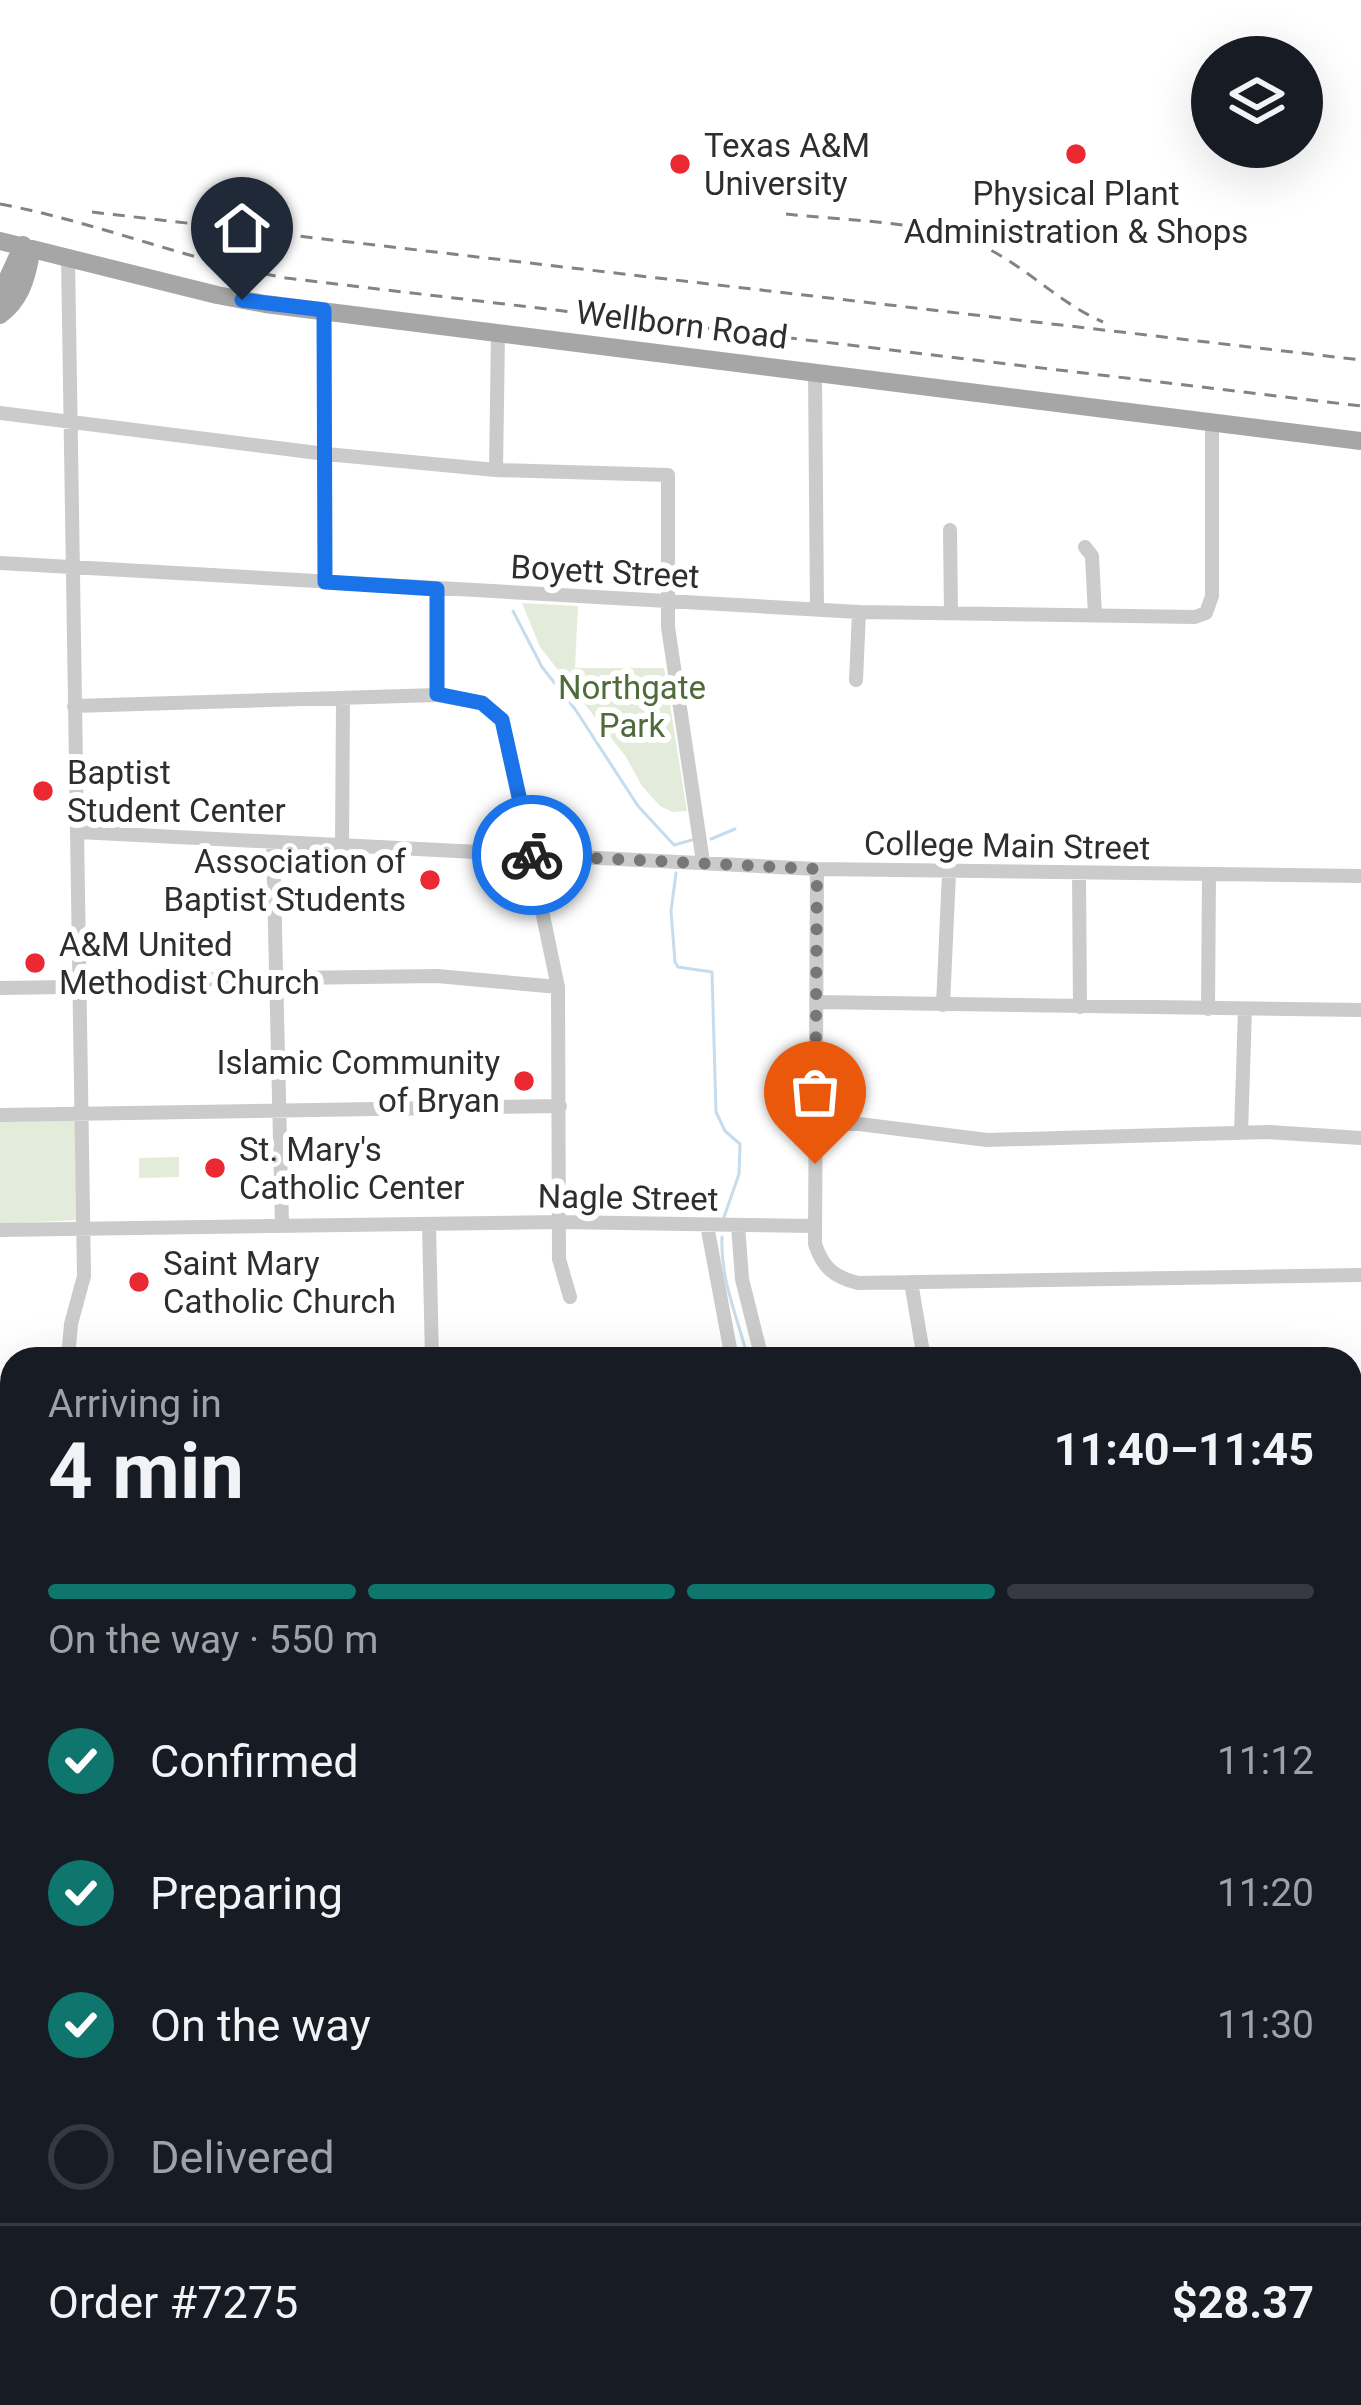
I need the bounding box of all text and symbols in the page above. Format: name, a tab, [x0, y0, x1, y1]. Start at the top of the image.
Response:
map controls	[1191, 36, 1323, 168]
button: layers	[1191, 36, 1323, 168]
place label: Texas A&M University	[704, 126, 870, 203]
marker: Physical Plant Administration & Shops	[1063, 141, 1089, 167]
marker: Texas A&M University	[667, 151, 693, 177]
place label: Physical Plant Administration & Shops	[904, 174, 1248, 251]
pin	[191, 177, 293, 300]
icon: home	[209, 195, 275, 261]
street label: Wellborn Road	[574, 292, 790, 357]
street label: Boyett Street	[510, 547, 700, 596]
park label: Northgate Park	[558, 668, 706, 745]
place label: Baptist Student Center	[67, 753, 286, 830]
marker: Baptist Student Center	[30, 778, 56, 804]
courier	[472, 795, 592, 915]
icon: bike	[499, 822, 565, 888]
street label: College Main Street	[864, 824, 1150, 867]
place label: Association of Baptist Students	[163, 842, 407, 919]
marker: Association of Baptist Students	[417, 867, 443, 893]
place label: A&M United Methodist Church	[59, 925, 320, 1002]
marker: A&M United Methodist Church	[22, 950, 48, 976]
pin	[764, 1041, 866, 1164]
place label: Islamic Community of Bryan	[217, 1043, 500, 1120]
icon: bag	[782, 1059, 848, 1125]
marker: Islamic Community of Bryan	[511, 1068, 537, 1094]
place label: St. Mary's Catholic Center	[239, 1130, 464, 1207]
marker: St. Mary's Catholic Center	[202, 1155, 228, 1181]
street label: Nagle Street	[537, 1176, 719, 1219]
place label: Saint Mary Catholic Church	[163, 1244, 396, 1321]
marker: Saint Mary Catholic Church	[126, 1269, 152, 1295]
text: Arriving in	[48, 1381, 222, 1427]
text: 11:40–11:45	[1054, 1423, 1314, 1476]
text: 4 min	[48, 1426, 244, 1517]
text: On the way · 550 m	[48, 1617, 379, 1663]
icon: check	[48, 1728, 114, 1794]
text: Confirmed	[150, 1735, 359, 1788]
text: 11:12	[1217, 1738, 1314, 1784]
icon: check	[48, 1860, 114, 1926]
text: Preparing	[150, 1867, 343, 1920]
text: 11:20	[1217, 1870, 1314, 1916]
icon: check	[48, 1992, 114, 2058]
text: On the way	[150, 1999, 371, 2052]
text: 11:30	[1217, 2002, 1314, 2048]
text: Delivered	[150, 2131, 335, 2184]
text: Order #7275	[48, 2276, 298, 2329]
text: $28.37	[1172, 2276, 1314, 2329]

